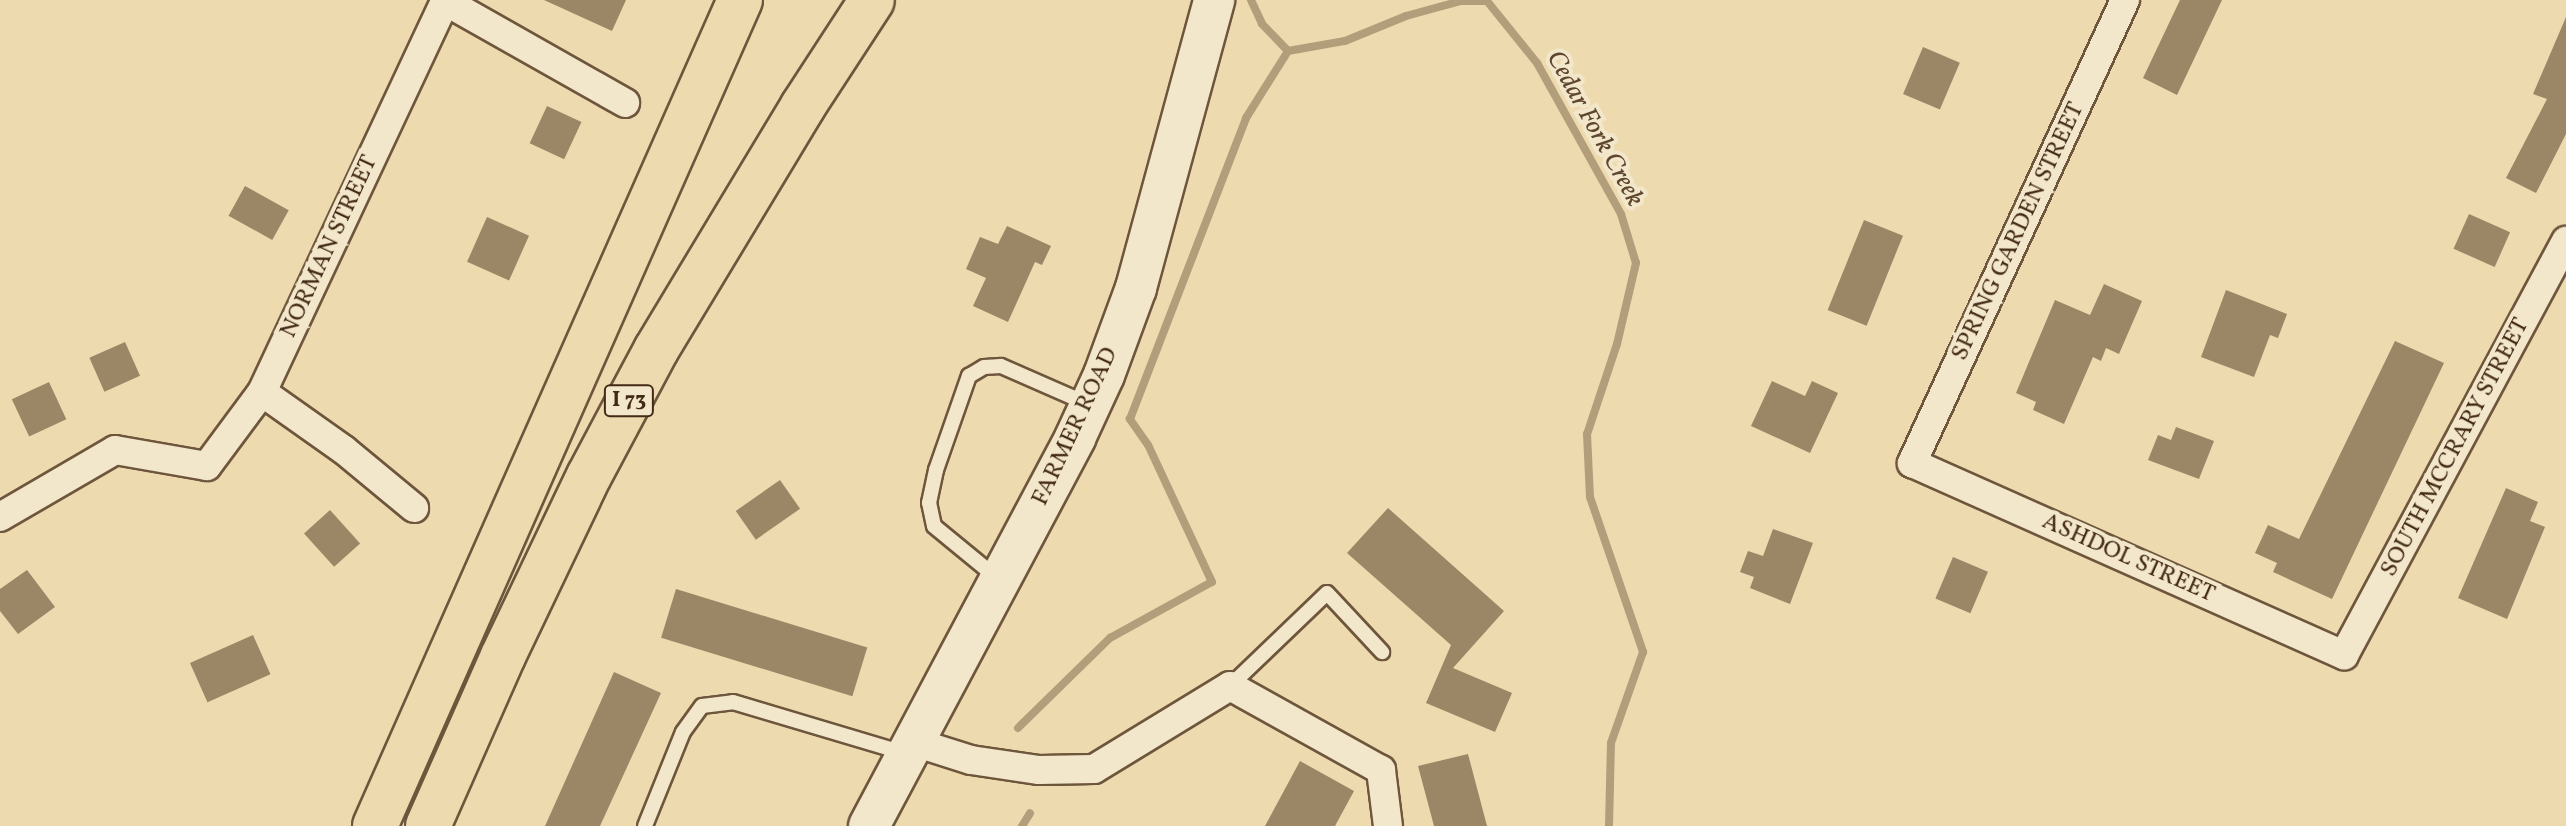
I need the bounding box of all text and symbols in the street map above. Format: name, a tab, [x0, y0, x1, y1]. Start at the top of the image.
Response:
water label: Cedar Fork Creek	[1538, 46, 1650, 212]
street label: SPRING GARDEN STREET	[1946, 98, 2092, 366]
street label: NORMAN STREET	[275, 151, 385, 343]
street label: SOUTH MCCRARY STREET	[2375, 313, 2537, 583]
street label: FARMER ROAD	[1027, 343, 1125, 511]
road number: I 73	[603, 383, 655, 419]
street label: ASHDOL STREET	[2037, 508, 2219, 610]

